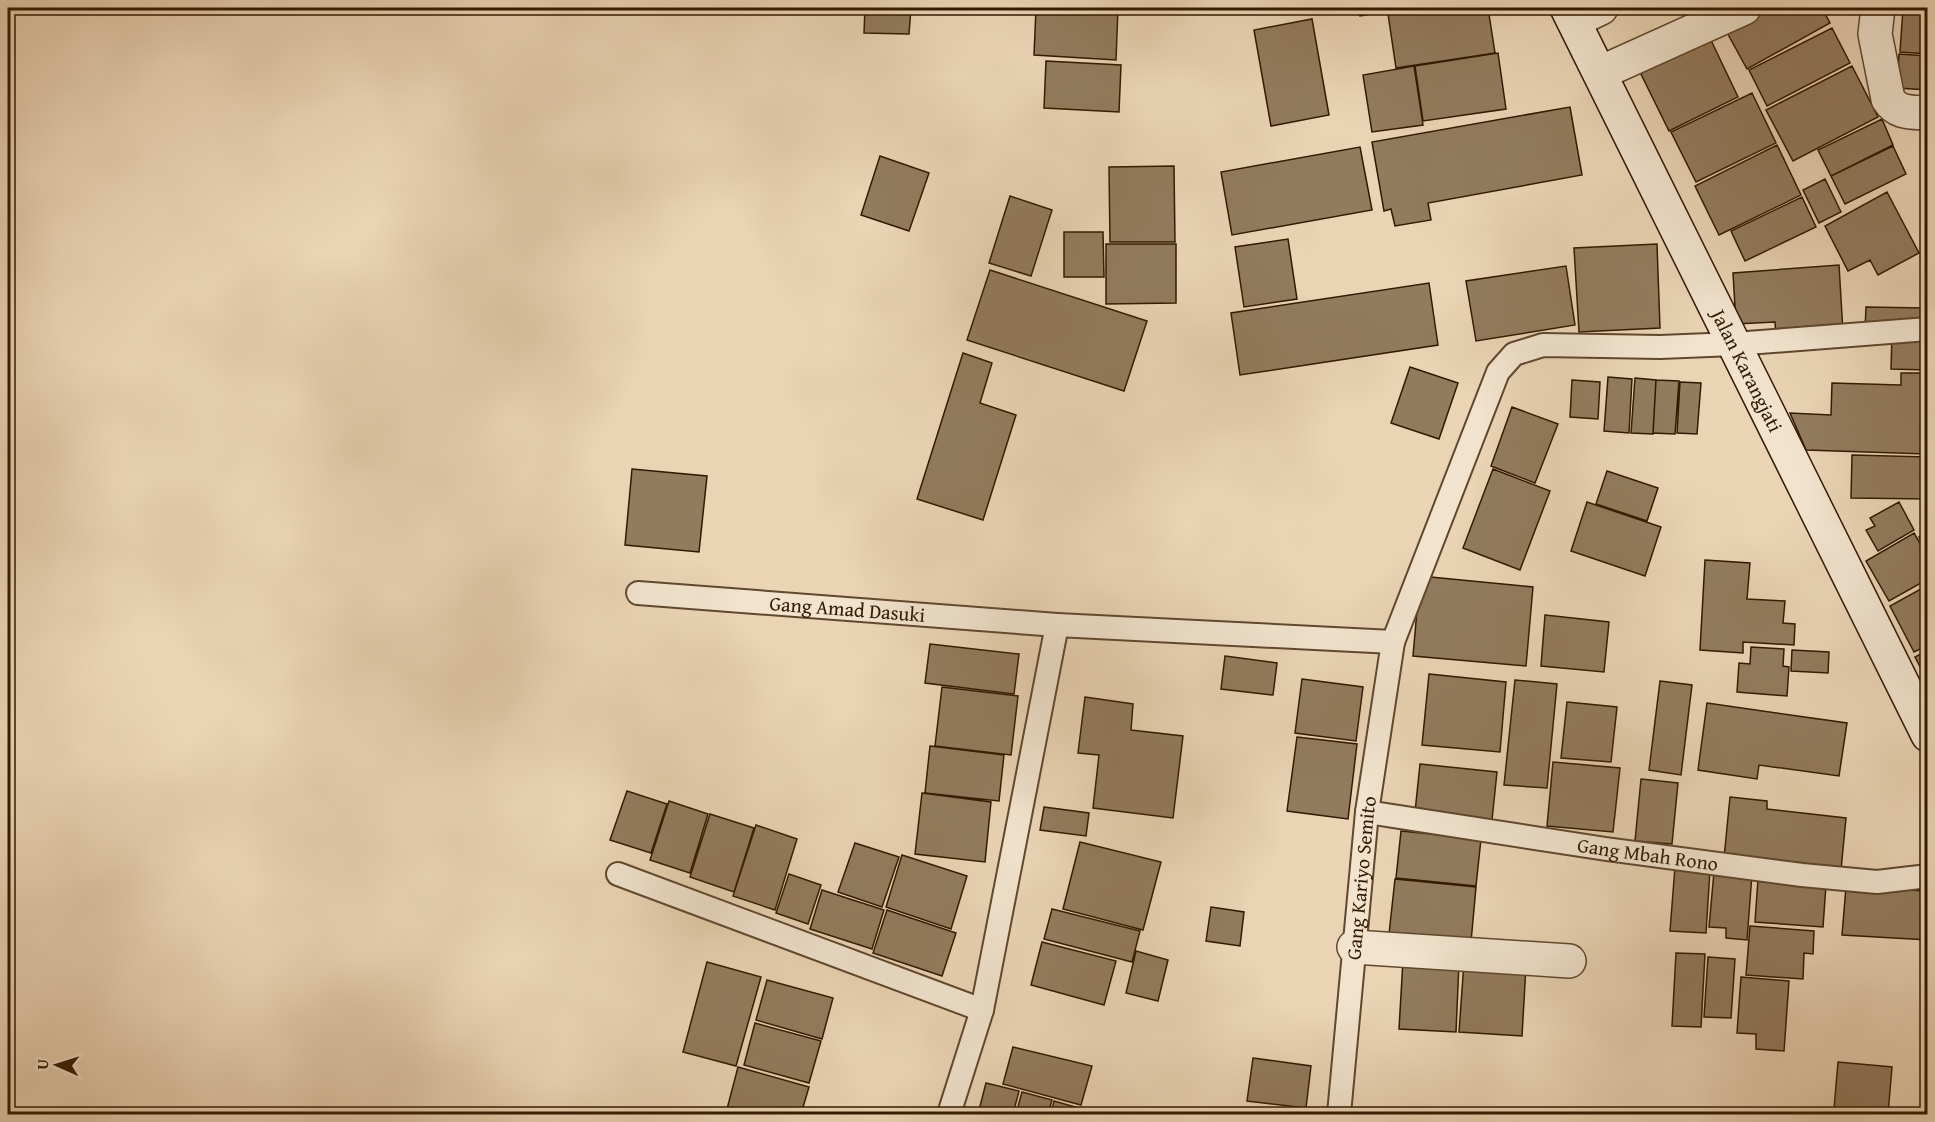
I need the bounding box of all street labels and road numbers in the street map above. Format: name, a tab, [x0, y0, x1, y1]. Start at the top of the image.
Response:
street label: Jalan Karangjati	[1703, 301, 1791, 437]
street label: Gang Amad Dasuki	[769, 588, 927, 629]
street label: Gang Kariyo Semito	[1338, 794, 1383, 961]
street label: Gang Mbah Rono	[1575, 830, 1720, 878]

